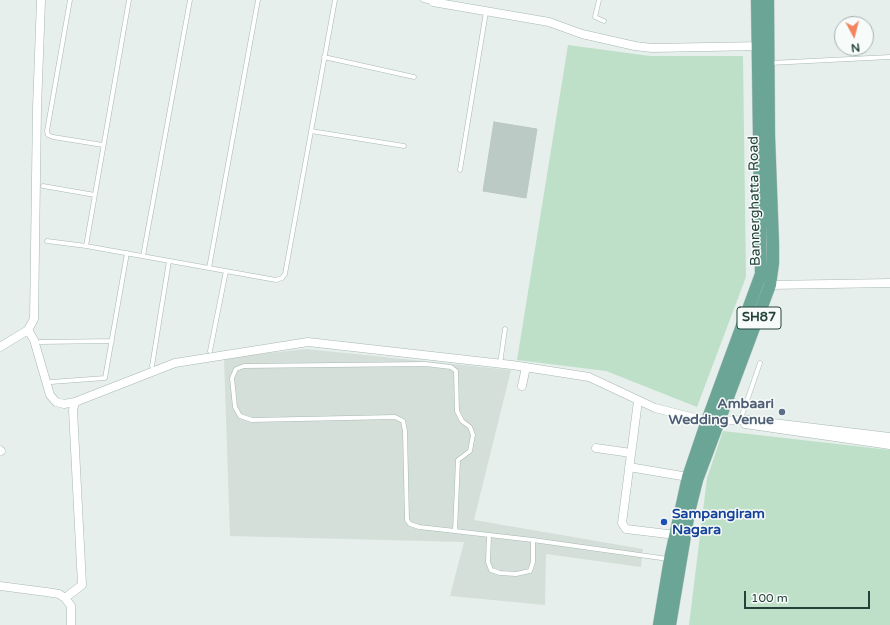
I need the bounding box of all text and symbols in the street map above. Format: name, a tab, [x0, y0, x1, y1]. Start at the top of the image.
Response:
north arrow	[834, 16, 874, 56]
text: N	[850, 40, 861, 54]
street label: Bannerghatta Road	[745, 136, 765, 266]
road number: SH87	[737, 307, 781, 329]
place label: Ambaari Wedding Venue	[669, 396, 774, 428]
marker: Ambaari Wedding Venue	[777, 407, 787, 417]
place label: Sampangiram Nagara	[672, 506, 765, 538]
marker: Sampangiram Nagara	[659, 517, 669, 527]
scale bar	[746, 583, 872, 609]
text: 100 m	[751, 591, 788, 605]

